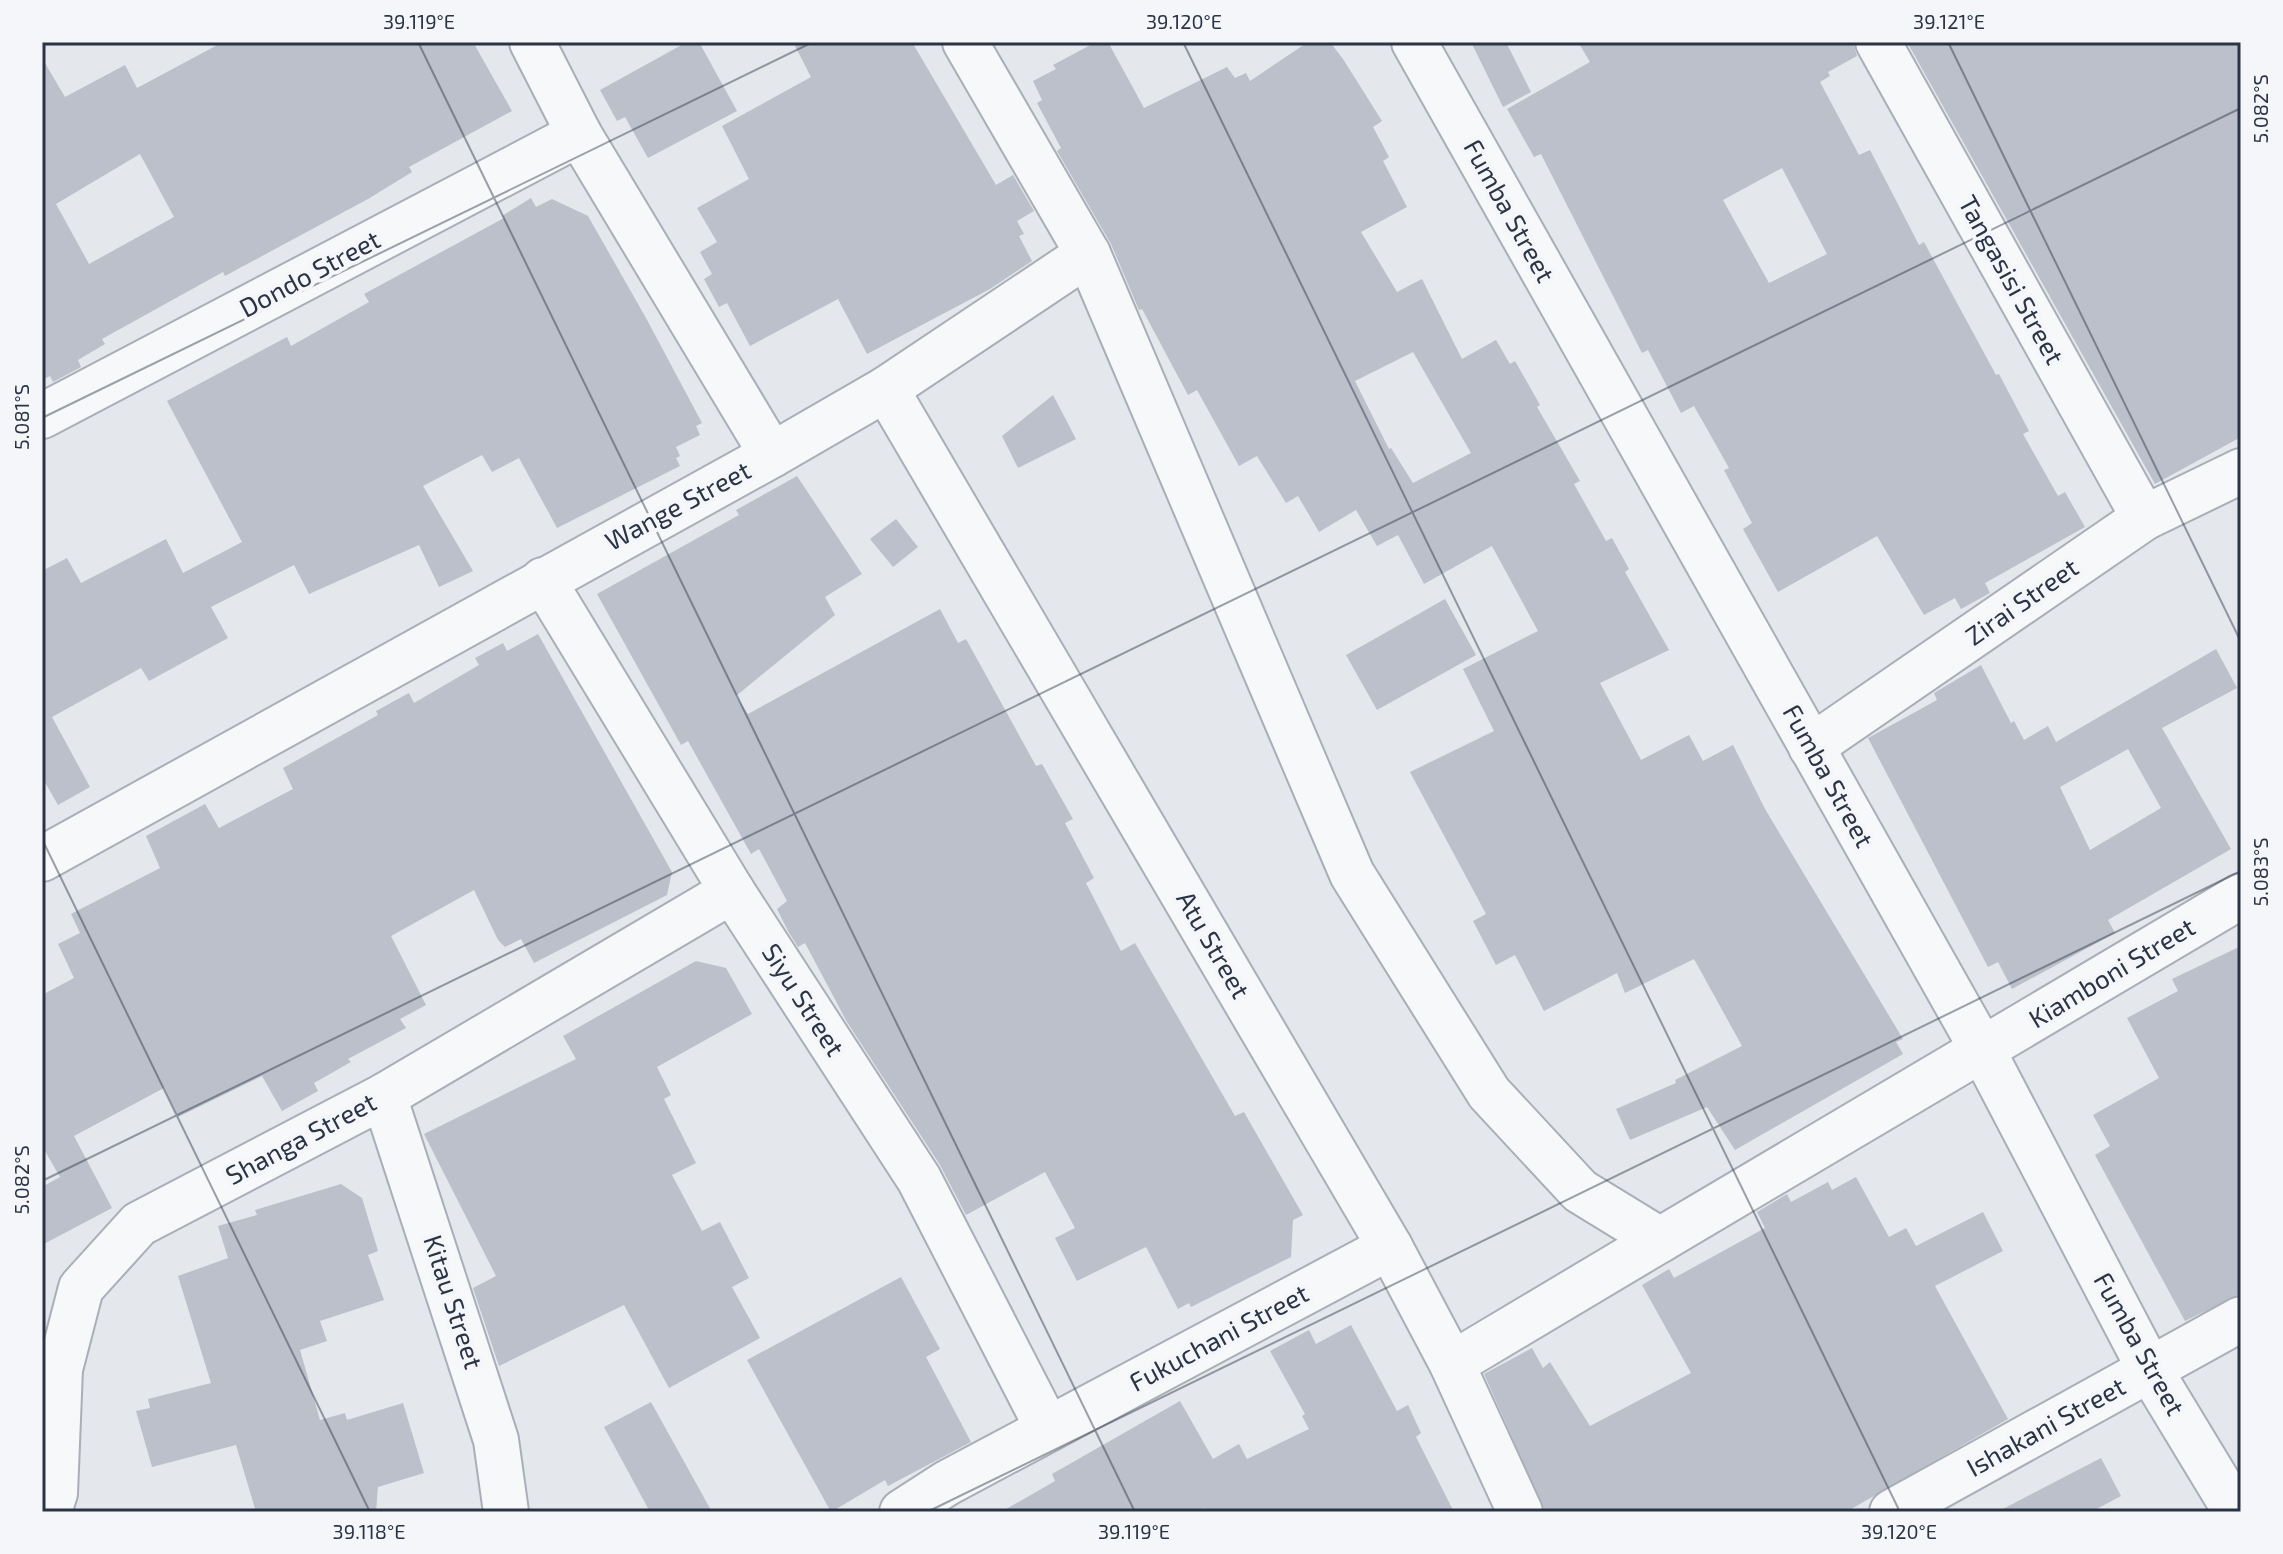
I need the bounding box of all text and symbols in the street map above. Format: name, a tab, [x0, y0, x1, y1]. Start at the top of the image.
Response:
text: 39.119°E	[383, 9, 455, 33]
text: 39.120°E	[1146, 9, 1222, 33]
text: 39.121°E	[1913, 9, 1985, 33]
text: 5.082°S	[2248, 74, 2272, 144]
street label: Fumba Street	[1458, 134, 1562, 287]
street label: Tangasisi Street	[1953, 190, 2071, 369]
street label: Dondo Street	[234, 223, 385, 323]
text: 5.081°S	[9, 384, 33, 450]
street label: Wange Street	[599, 453, 755, 556]
street label: Zirai Street	[1959, 551, 2083, 651]
street label: Fumba Street	[1777, 699, 1881, 852]
text: 5.083°S	[2248, 837, 2272, 907]
street label: Atu Street	[1171, 885, 1257, 1003]
street label: Kiamboni Street	[2023, 910, 2200, 1033]
street label: Siyu Street	[756, 937, 852, 1061]
street label: Shanga Street	[220, 1085, 381, 1190]
text: 5.082°S	[9, 1145, 33, 1215]
street label: Kitau Street	[418, 1231, 491, 1372]
street label: Fumba Street	[2088, 1267, 2192, 1420]
street label: Fukuchani Street	[1124, 1276, 1313, 1397]
street label: Ishakani Street	[1961, 1369, 2130, 1482]
text: 39.118°E	[333, 1519, 405, 1543]
text: 39.119°E	[1098, 1519, 1170, 1543]
text: 39.120°E	[1861, 1519, 1937, 1543]

